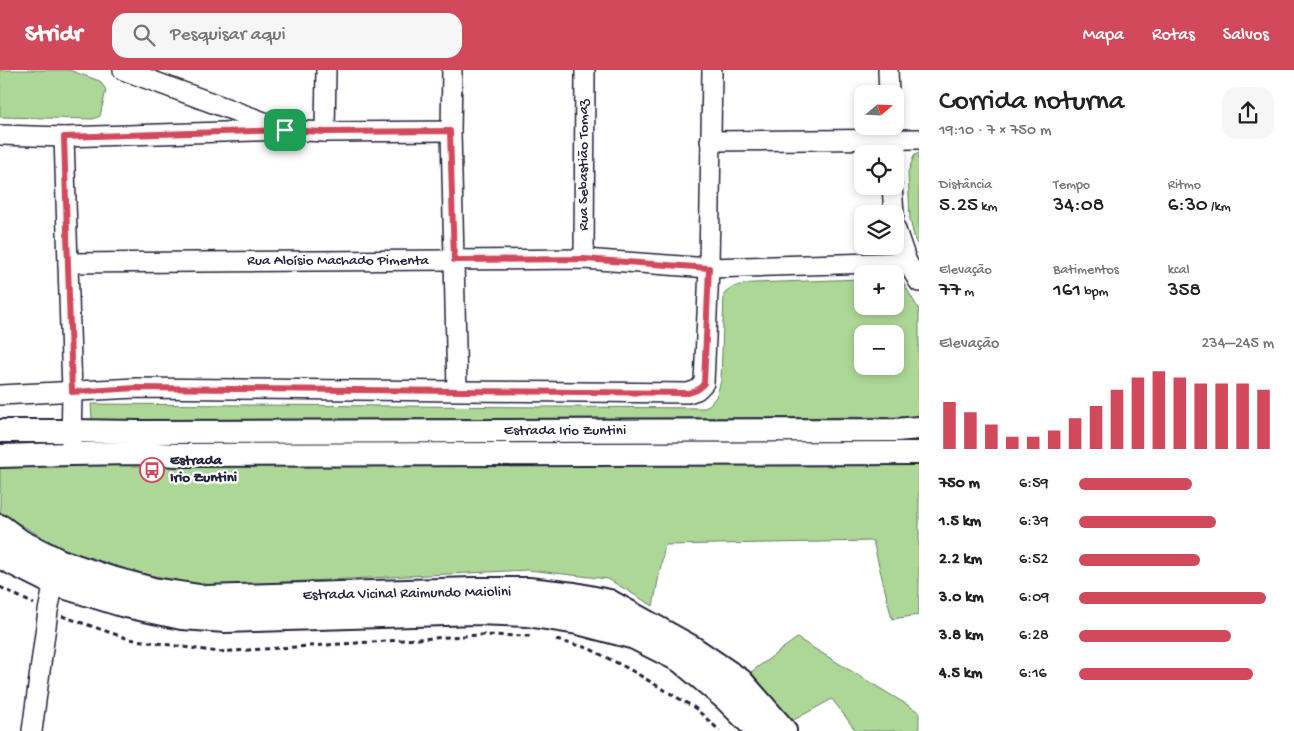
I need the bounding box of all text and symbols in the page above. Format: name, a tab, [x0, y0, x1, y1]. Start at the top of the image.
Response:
search box	[112, 13, 462, 58]
text: Stridr	[25, 21, 82, 50]
icon: search	[130, 21, 158, 49]
text: Pesquisar aqui	[170, 24, 286, 47]
text: Mapa	[1083, 25, 1124, 46]
text: Rotas	[1152, 25, 1195, 46]
text: Salvos	[1223, 25, 1269, 46]
north arrow	[854, 85, 904, 135]
map controls	[854, 85, 904, 375]
text: Corrida noturna	[939, 86, 1124, 119]
button: share	[1222, 87, 1274, 139]
street label: Rua Sebastião Tomaz	[575, 99, 593, 231]
pin	[264, 109, 306, 151]
icon: arrive	[271, 116, 299, 144]
text: 19:10 · 7 × 750 m	[939, 122, 1051, 141]
button: locate	[854, 145, 904, 195]
text: Distância	[939, 177, 992, 194]
text: Tempo	[1053, 177, 1090, 194]
text: Ritmo	[1168, 177, 1201, 194]
text: 5.25	[939, 194, 978, 219]
text: 34:08	[1053, 194, 1104, 219]
text: 6:30	[1168, 194, 1208, 219]
text: km	[978, 199, 997, 216]
text: /km	[1208, 199, 1231, 216]
button: layers	[854, 205, 904, 255]
street label: Rua Aloísio Machado Pimenta	[247, 252, 430, 270]
text: Elevação	[939, 262, 992, 279]
text: Batimentos	[1053, 262, 1119, 279]
text: kcal	[1168, 262, 1190, 279]
button: +	[854, 265, 904, 315]
text: 77	[939, 279, 961, 304]
text: 161	[1053, 279, 1081, 304]
text: 358	[1168, 279, 1201, 304]
text: m	[961, 284, 974, 301]
text: bpm	[1081, 284, 1108, 301]
button: −	[854, 325, 904, 375]
text: Elevação	[939, 335, 999, 354]
text: 234–245 m	[1202, 335, 1274, 354]
street label: Estrada Irio Zuntini	[504, 422, 626, 440]
place label: Estrada Irio Zuntini	[170, 452, 237, 487]
bus stop icon: Estrada Irio Zuntini	[139, 457, 165, 483]
text: 750 m	[939, 475, 980, 494]
text: 6:59	[1019, 475, 1049, 494]
text: 1.5 km	[939, 513, 981, 532]
text: 6:39	[1019, 513, 1048, 532]
text: 2.2 km	[939, 551, 982, 570]
text: 6:52	[1019, 551, 1048, 570]
street label: Estrada Vicinal Raimundo Maiolini	[303, 583, 511, 605]
text: 3.0 km	[939, 589, 984, 608]
text: 6:09	[1019, 589, 1049, 608]
text: 3.8 km	[939, 627, 983, 646]
text: 6:28	[1019, 627, 1049, 646]
text: 4.5 km	[939, 665, 982, 684]
text: 6:16	[1019, 665, 1047, 684]

